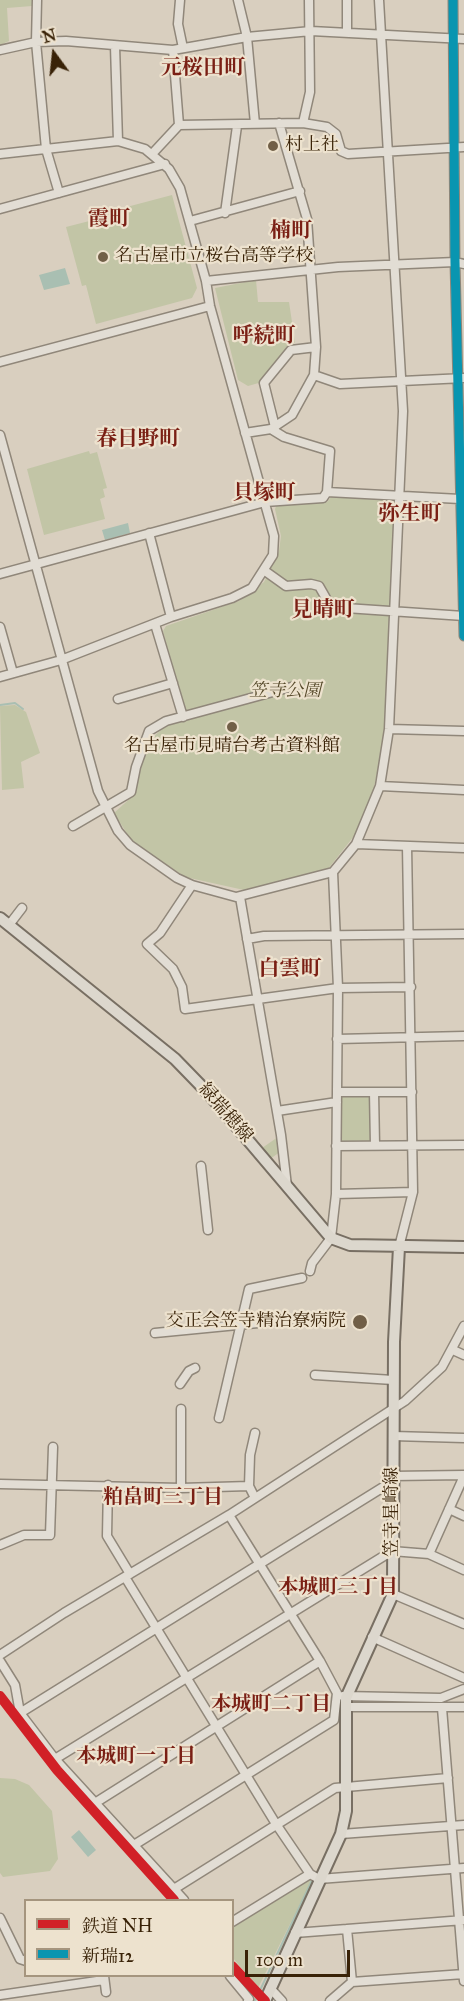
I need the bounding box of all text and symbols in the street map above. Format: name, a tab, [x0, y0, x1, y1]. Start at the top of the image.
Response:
north arrow	[24, 24, 84, 84]
text: N	[40, 25, 58, 47]
district label: 元桜田町	[161, 56, 245, 82]
place label: 村上社	[285, 135, 339, 157]
marker: 村上社	[266, 139, 280, 153]
district label: 霞町	[88, 207, 130, 233]
district label: 楠町	[270, 219, 312, 245]
place label: 名古屋市立桜台高等学校	[115, 246, 313, 268]
marker: 名古屋市立桜台高等学校	[96, 250, 110, 264]
district label: 呼続町	[233, 324, 295, 350]
district label: 春日野町	[96, 427, 180, 453]
district label: 貝塚町	[233, 481, 295, 507]
district label: 弥生町	[379, 502, 441, 528]
district label: 見晴町	[292, 598, 354, 624]
park label: 笠寺公園	[249, 681, 321, 703]
marker: 名古屋市見晴台考古資料館	[225, 720, 239, 734]
place label: 名古屋市見晴台考古資料館	[124, 736, 340, 758]
district label: 白雲町	[259, 957, 321, 983]
street label: 緑瑞穂線	[193, 1079, 257, 1147]
place label: 交正会笠寺精治寮病院	[166, 1311, 346, 1333]
marker: 交正会笠寺精治寮病院	[351, 1313, 369, 1331]
street label: 笠寺星崎線	[382, 1467, 404, 1557]
district label: 粕畠町三丁目	[103, 1486, 223, 1510]
district label: 本城町三丁目	[278, 1576, 398, 1600]
district label: 本城町二丁目	[211, 1693, 331, 1717]
district label: 本城町一丁目	[76, 1745, 196, 1769]
legend	[24, 1899, 234, 1977]
text: 鉄道 NH	[82, 1915, 153, 1937]
scale bar	[248, 1938, 353, 1976]
text: 新瑞12	[82, 1945, 134, 1967]
text: 100 m	[256, 1949, 303, 1971]

